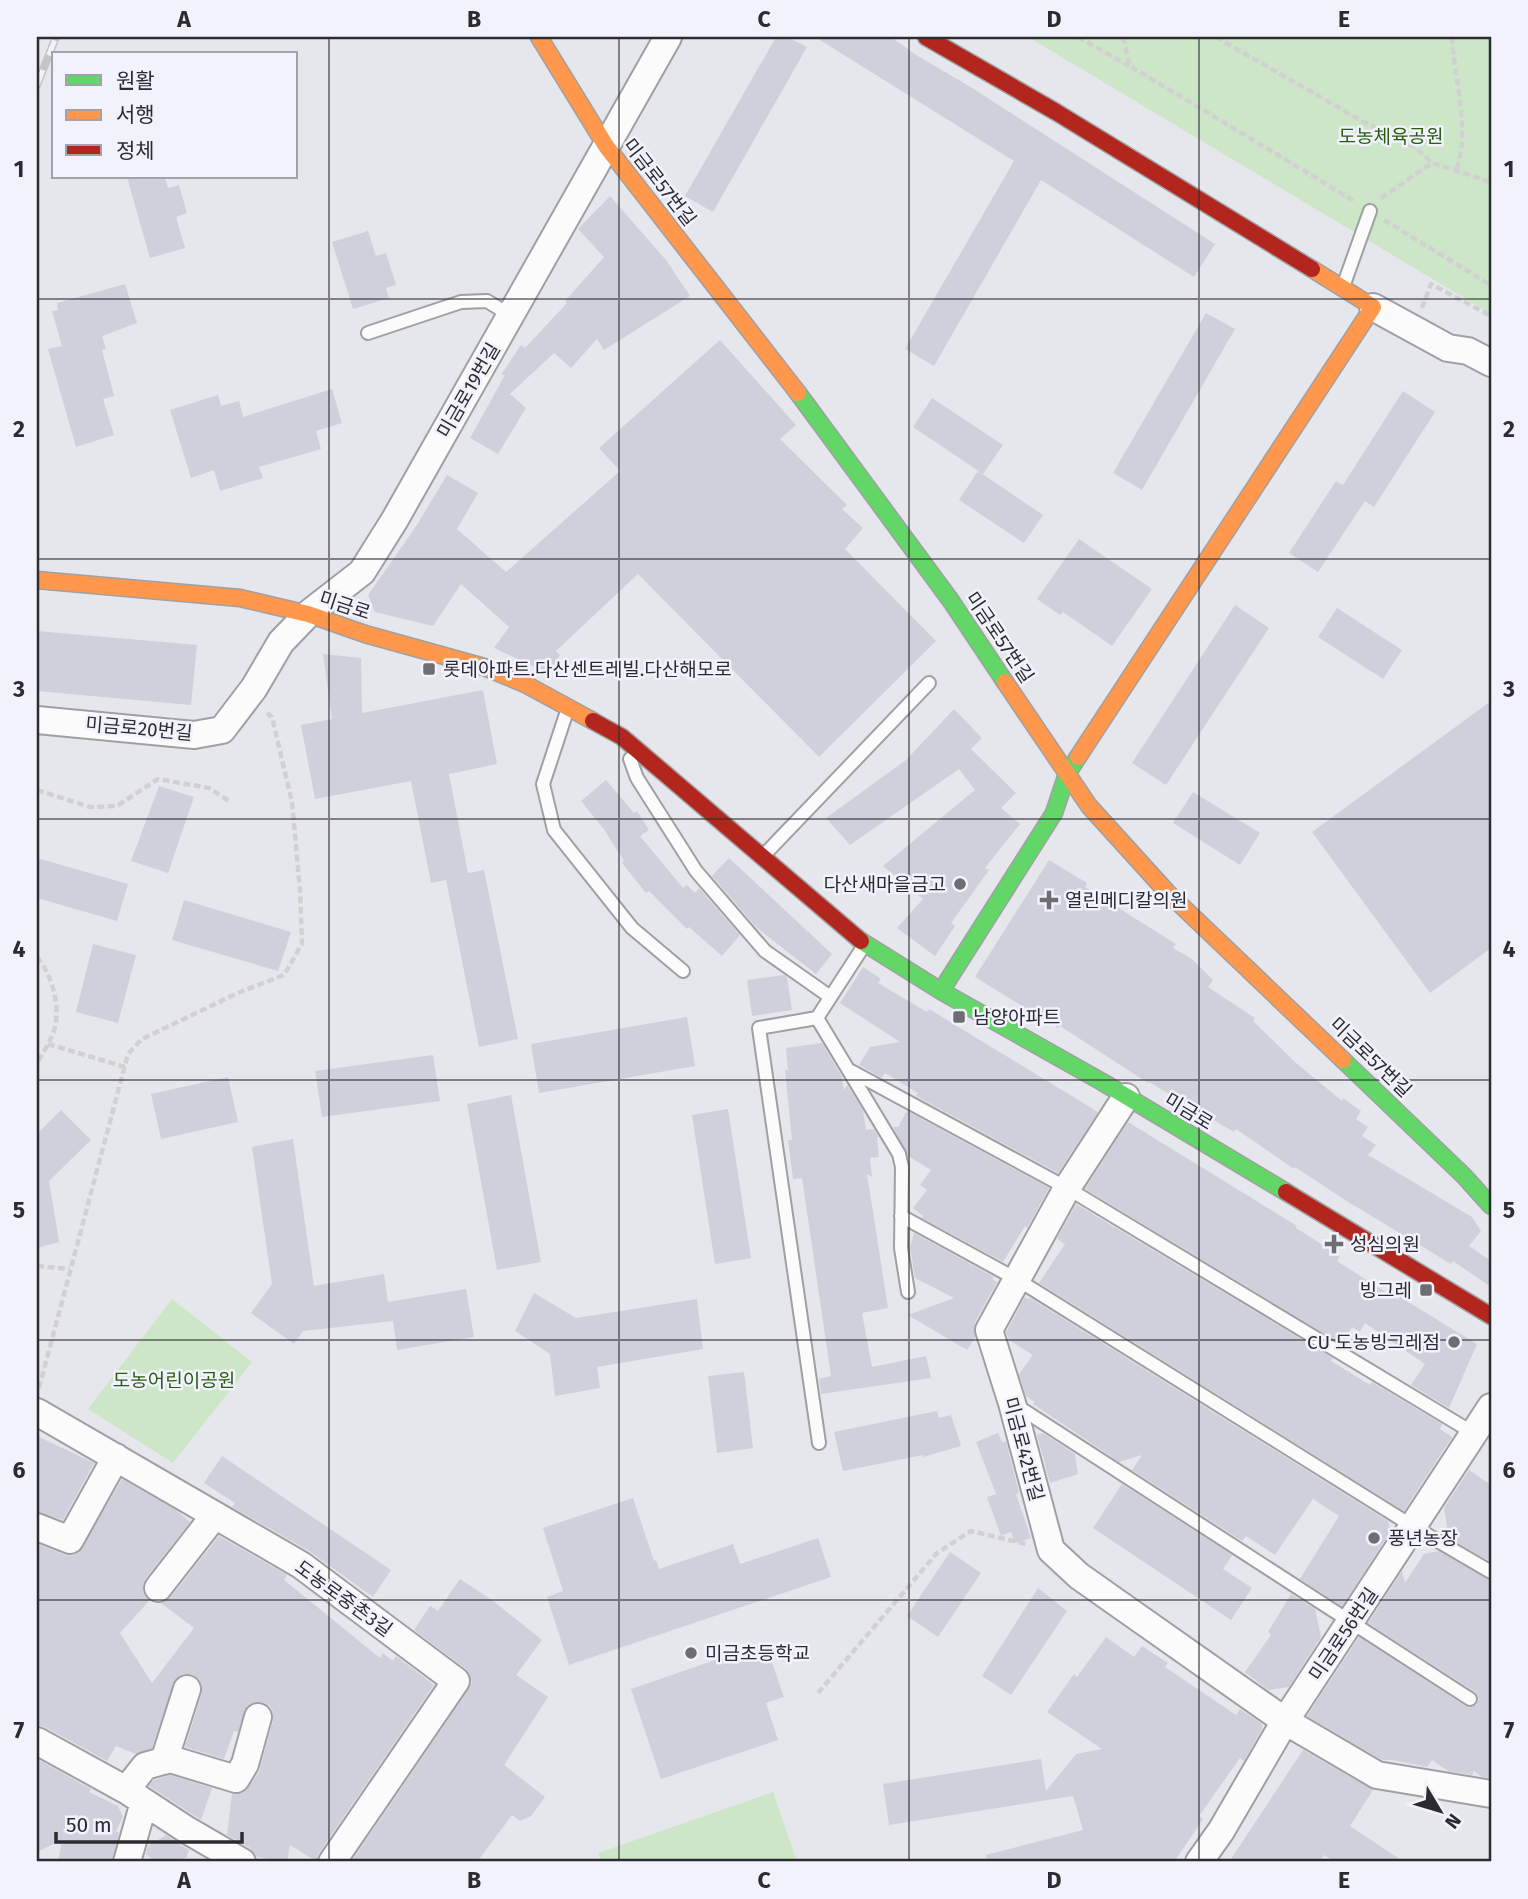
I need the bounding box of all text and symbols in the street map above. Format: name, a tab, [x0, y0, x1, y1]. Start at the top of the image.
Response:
text: A	[176, 5, 191, 33]
text: B	[467, 5, 481, 33]
text: C	[757, 5, 771, 33]
text: D	[1047, 5, 1062, 33]
text: E	[1338, 5, 1350, 33]
legend	[52, 52, 298, 178]
text: 원활	[116, 68, 155, 94]
text: 서행	[116, 102, 155, 128]
park label: 도농체육공원	[1339, 125, 1443, 148]
street label: 미금로57번길	[618, 134, 701, 231]
text: 정체	[116, 138, 155, 164]
text: 1	[14, 155, 24, 183]
text: 1	[1504, 155, 1514, 183]
street label: 미금로19번길	[432, 339, 505, 442]
text: 2	[13, 415, 25, 443]
text: 2	[1503, 415, 1515, 443]
street label: 미금로	[316, 586, 373, 625]
street label: 미금로57번길	[961, 587, 1038, 687]
place label: 롯데아파트.다산센트레빌.다산해모로	[443, 658, 732, 681]
marker: 롯데아파트.다산센트레빌.다산해모로	[421, 661, 437, 677]
text: 3	[12, 675, 25, 703]
text: 3	[1502, 675, 1515, 703]
street label: 미금로20번길	[84, 712, 193, 745]
place label: 다산새마을금고	[824, 873, 946, 896]
marker: 다산새마을금고	[952, 876, 968, 892]
place label: 열린메디칼의원	[1065, 889, 1187, 912]
marker: 열린메디칼의원	[1039, 890, 1059, 910]
text: 4	[13, 935, 26, 963]
text: 4	[1503, 935, 1516, 963]
place label: 남양아파트	[973, 1006, 1060, 1029]
marker: 남양아파트	[951, 1009, 967, 1025]
street label: 미금로57번길	[1325, 1013, 1416, 1102]
street label: 미금로	[1160, 1088, 1217, 1135]
text: 5	[13, 1196, 25, 1224]
text: 5	[1503, 1196, 1515, 1224]
place label: 성심의원	[1350, 1233, 1420, 1256]
marker: 성심의원	[1324, 1234, 1344, 1254]
place label: 빙그레	[1360, 1279, 1412, 1302]
marker: 빙그레	[1418, 1282, 1434, 1298]
place label: CU 도농빙그레점	[1307, 1331, 1440, 1354]
marker: CU 도농빙그레점	[1446, 1334, 1462, 1350]
park label: 도농어린이공원	[113, 1369, 235, 1392]
street label: 미금로42번길	[999, 1395, 1048, 1504]
text: 6	[13, 1456, 26, 1484]
text: 6	[1503, 1456, 1516, 1484]
place label: 풍년농장	[1388, 1527, 1458, 1550]
marker: 풍년농장	[1366, 1530, 1382, 1546]
street label: 도농로중촌3길	[291, 1555, 397, 1641]
street label: 미금로56번길	[1304, 1583, 1383, 1685]
place label: 미금초등학교	[705, 1642, 810, 1665]
marker: 미금초등학교	[683, 1645, 699, 1661]
text: 7	[14, 1716, 25, 1744]
text: 7	[1504, 1716, 1515, 1744]
north arrow	[1406, 1776, 1476, 1846]
scale bar	[56, 1801, 242, 1845]
text: N	[1440, 1809, 1466, 1833]
text: 50 m	[66, 1812, 112, 1838]
text: A	[176, 1866, 191, 1894]
text: B	[467, 1866, 481, 1894]
text: C	[757, 1866, 771, 1894]
text: D	[1047, 1866, 1062, 1894]
text: E	[1338, 1866, 1350, 1894]

